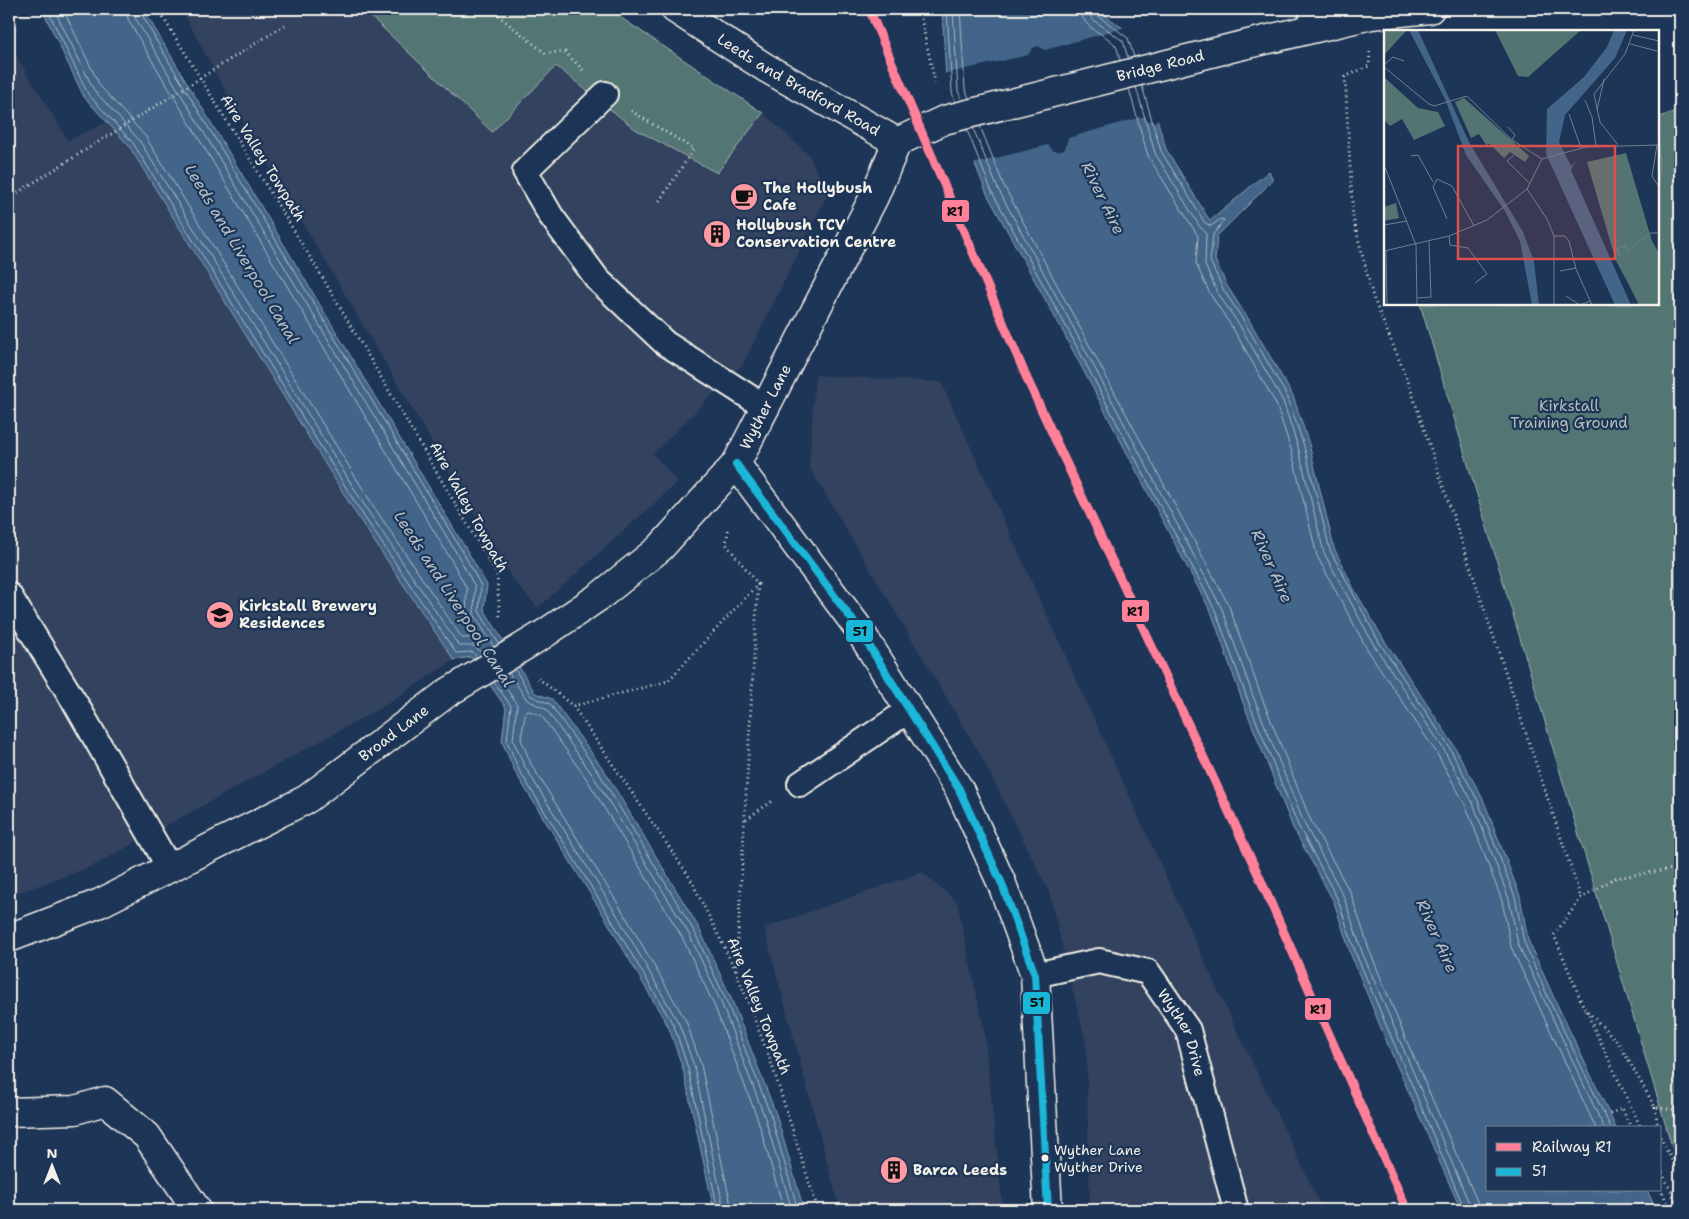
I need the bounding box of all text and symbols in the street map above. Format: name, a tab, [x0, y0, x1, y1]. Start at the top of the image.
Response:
street label: Leeds and Bradford Road	[713, 29, 884, 141]
inset map	[1384, 30, 1659, 305]
street label: Bridge Road	[1115, 45, 1207, 86]
street label: Aire Valley Towpath	[216, 91, 310, 225]
water label: River Aire	[1076, 158, 1130, 238]
water label: Leeds and Liverpool Canal	[180, 160, 304, 348]
place label: The Hollybush Cafe	[763, 178, 872, 215]
cafe icon: The Hollybush Cafe	[729, 182, 759, 212]
line badge: R1	[941, 199, 970, 223]
text: R1	[947, 202, 963, 220]
place label: Hollybush TCV Conservation Centre	[736, 215, 896, 252]
building icon: Hollybush TCV Conservation Centre	[702, 219, 732, 249]
street label: Wyther Lane	[735, 361, 796, 453]
park label: Kirkstall Training Ground	[1510, 396, 1628, 433]
street label: Aire Valley Towpath	[425, 438, 513, 576]
water label: Leeds and Liverpool Canal	[389, 507, 519, 691]
water label: River Aire	[1247, 526, 1297, 606]
place label: Kirkstall Brewery Residences	[239, 596, 377, 633]
line badge: R1	[1121, 599, 1150, 623]
school or university icon: Kirkstall Brewery Residences	[205, 600, 235, 630]
text: R1	[1127, 602, 1143, 620]
line badge: 51	[845, 619, 874, 643]
text: 51	[853, 622, 867, 640]
street label: Broad Lane	[355, 700, 433, 766]
water label: River Aire	[1412, 896, 1462, 976]
street label: Aire Valley Towpath	[722, 934, 796, 1078]
street label: Wyther Drive	[1153, 985, 1210, 1078]
line badge: 51	[1022, 991, 1051, 1015]
text: 51	[1030, 993, 1044, 1011]
line badge: R1	[1304, 997, 1332, 1021]
text: R1	[1310, 1000, 1326, 1018]
legend	[1486, 1126, 1662, 1192]
text: Railway R1	[1532, 1137, 1612, 1157]
place label: Wyther Lane Wyther Drive	[1054, 1141, 1143, 1176]
north arrow	[28, 1142, 78, 1192]
text: N	[46, 1144, 58, 1162]
marker: Wyther Lane Wyther Drive	[1040, 1153, 1050, 1163]
building icon: Barca Leeds	[879, 1155, 909, 1185]
place label: Barca Leeds	[913, 1160, 1007, 1180]
text: 51	[1532, 1161, 1547, 1181]

